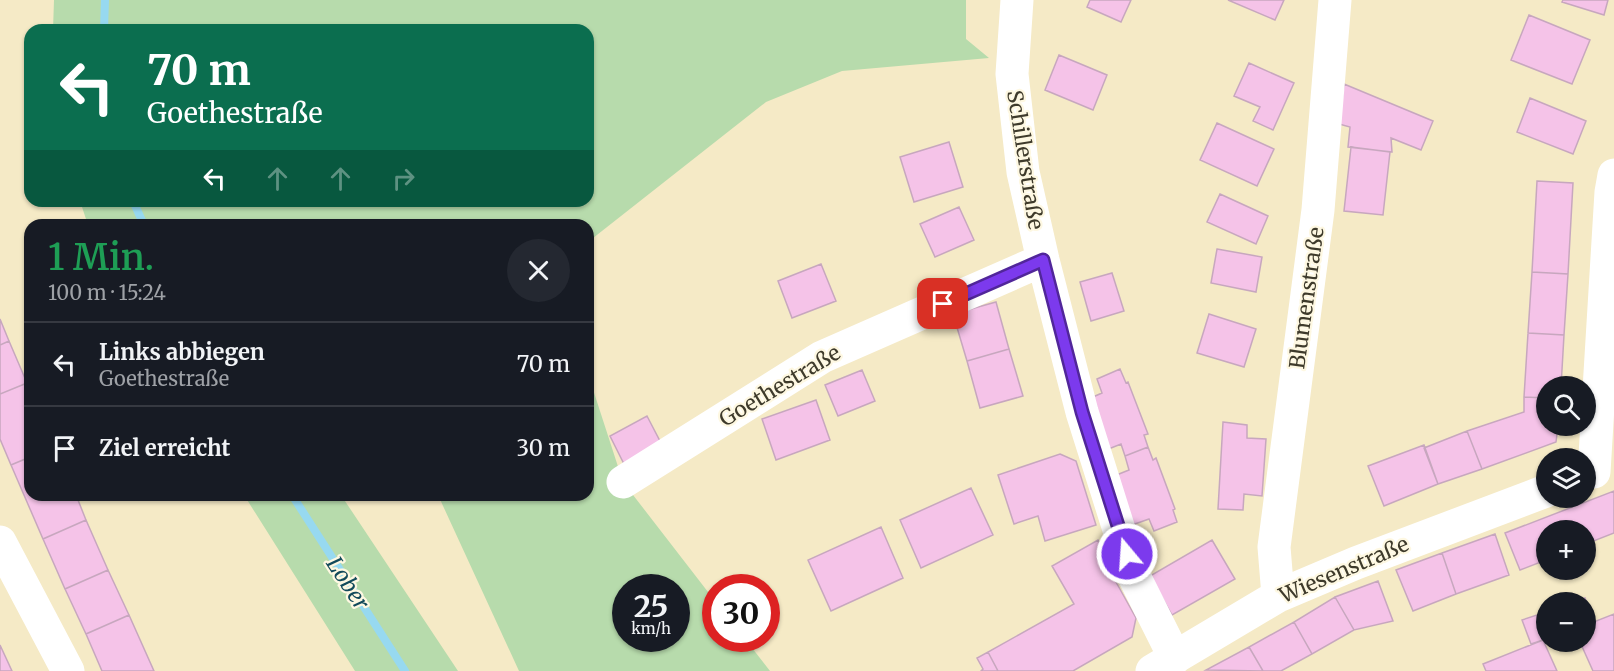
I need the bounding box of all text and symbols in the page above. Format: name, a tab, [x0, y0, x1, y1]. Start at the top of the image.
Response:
text: 70 m	[147, 44, 251, 96]
icon: left	[48, 48, 126, 126]
street label: Schillerstraße	[1001, 88, 1050, 232]
text: Goethestraße	[147, 96, 323, 130]
icon: left	[198, 162, 231, 195]
icon: ahead	[261, 162, 294, 195]
icon: ahead	[324, 162, 357, 195]
icon: right	[387, 162, 420, 195]
street label: Blumenstraße	[1283, 225, 1330, 371]
text: 1 Min.	[48, 235, 154, 280]
button: close	[507, 239, 570, 302]
pin	[917, 278, 968, 329]
text: 100 m · 15:24	[48, 280, 166, 305]
icon: arrive	[926, 287, 959, 320]
text: Links abbiegen	[99, 338, 265, 366]
street label: Goethestraße	[714, 339, 845, 432]
icon: left	[48, 348, 81, 381]
text: 70 m	[517, 350, 570, 378]
text: Goethestraße	[99, 366, 229, 391]
map controls	[1536, 376, 1596, 652]
button: search	[1536, 376, 1596, 436]
icon: arrive	[48, 432, 81, 465]
text: Ziel erreicht	[99, 434, 230, 462]
text: 30 m	[516, 434, 570, 462]
button: layers	[1536, 448, 1596, 508]
button: +	[1536, 520, 1596, 580]
position arrow	[1095, 522, 1159, 586]
street label: Wiesenstraße	[1274, 530, 1413, 609]
water label: Lober	[321, 551, 376, 616]
speed limit sign: 30	[702, 574, 780, 652]
text: 25	[634, 587, 668, 625]
button: −	[1536, 592, 1596, 652]
text: km/h	[631, 619, 671, 638]

